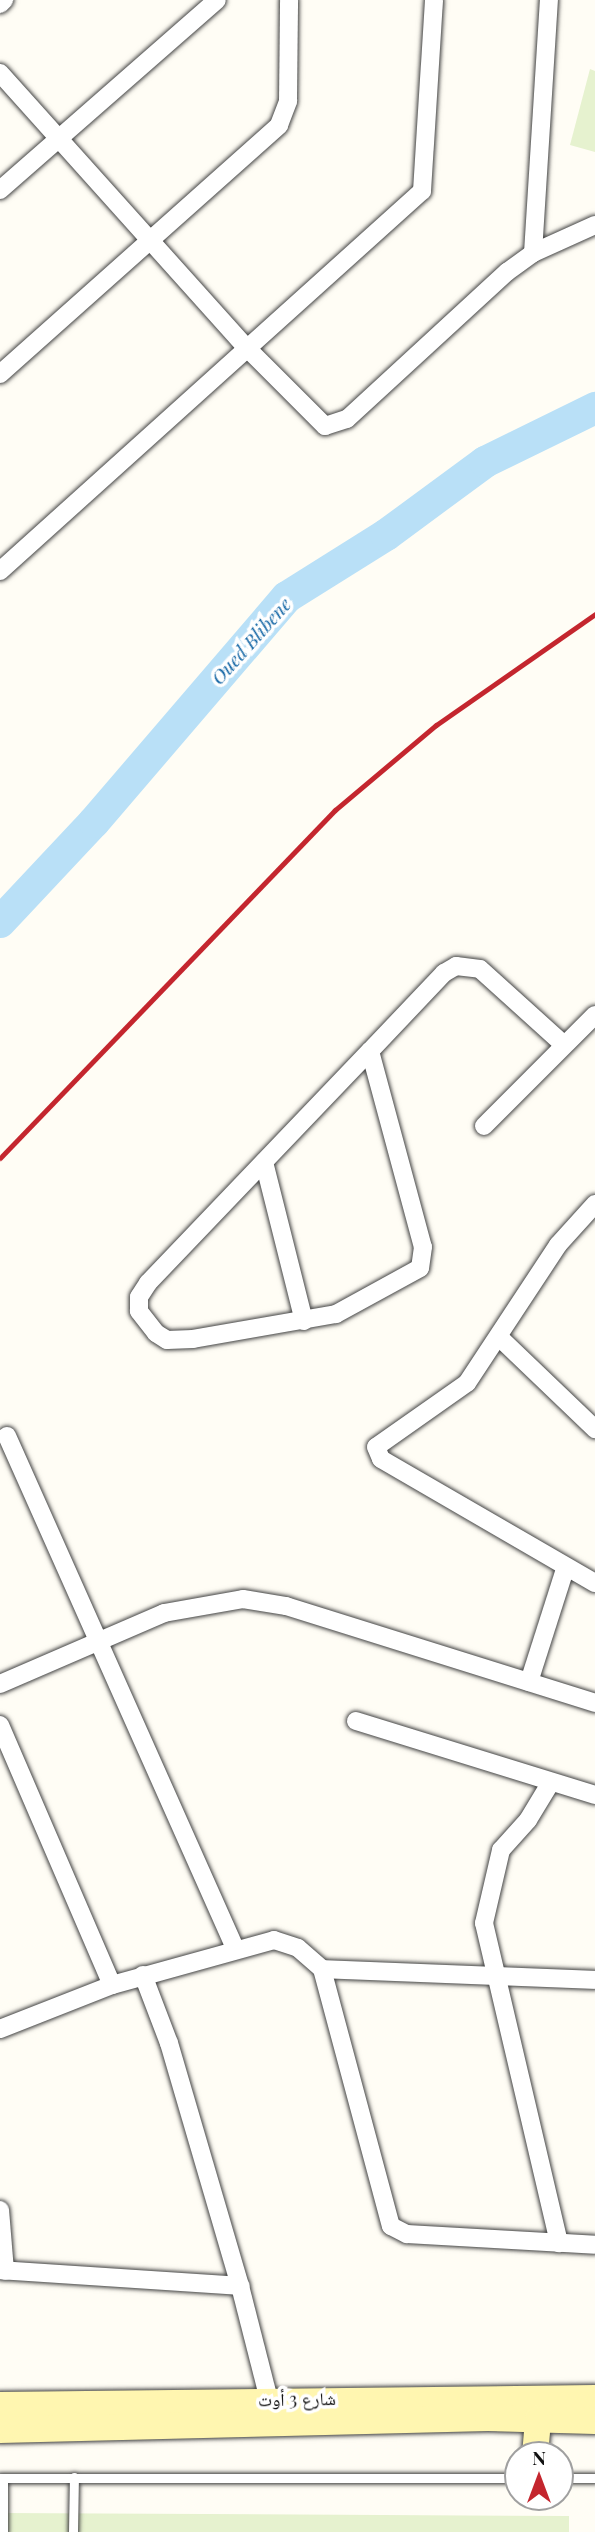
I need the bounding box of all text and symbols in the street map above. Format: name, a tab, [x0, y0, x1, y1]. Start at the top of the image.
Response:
water label: Oued Blibene	[206, 593, 296, 689]
street label: شارع 3 أوت	[258, 2388, 336, 2410]
north arrow	[504, 2441, 574, 2511]
text: N	[532, 2444, 546, 2470]

